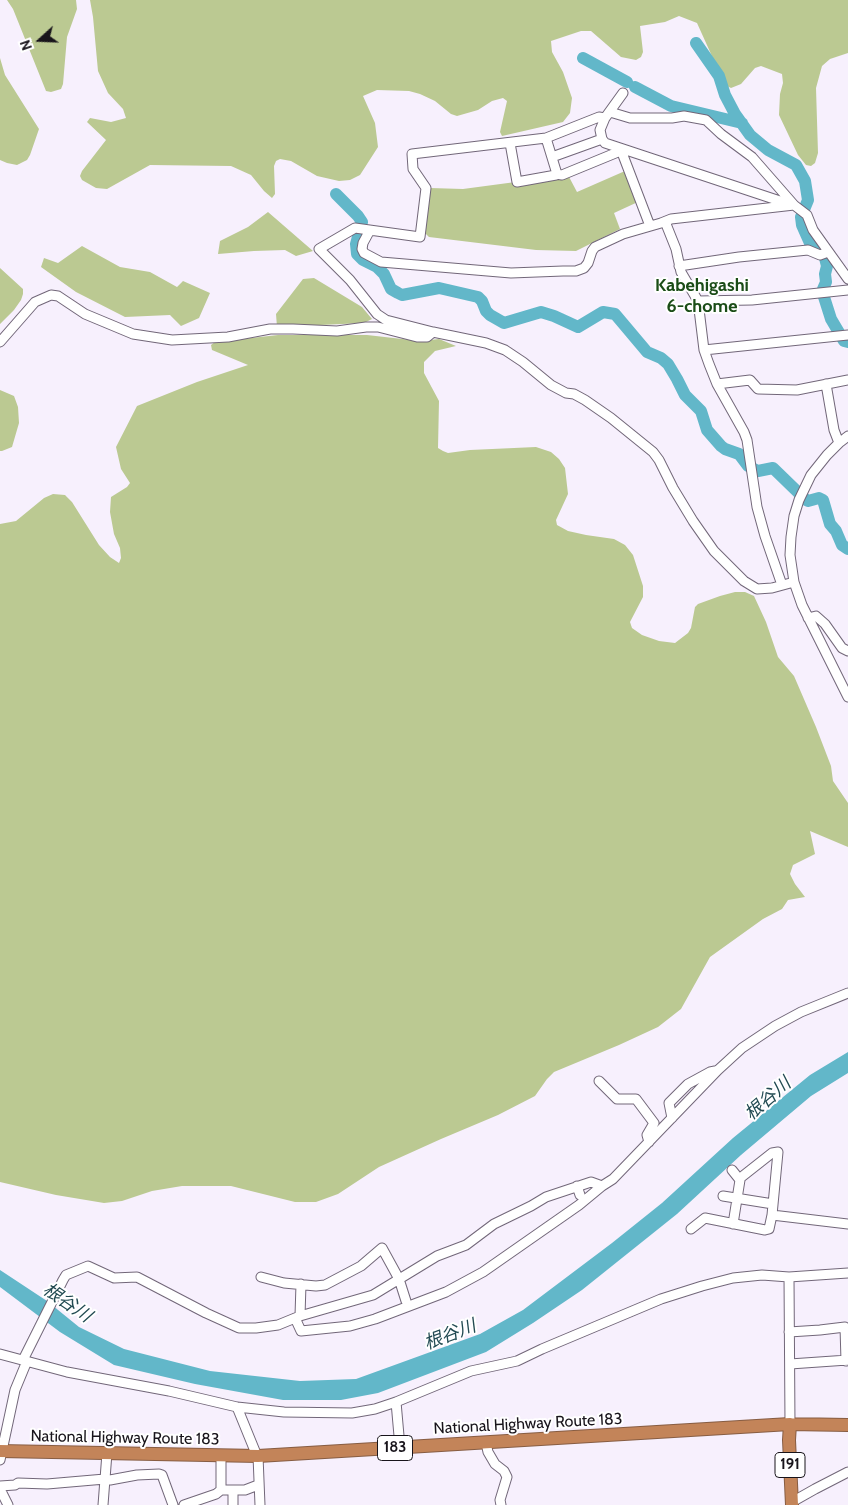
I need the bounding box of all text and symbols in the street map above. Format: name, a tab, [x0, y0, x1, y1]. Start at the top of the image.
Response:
north arrow	[15, 15, 65, 65]
text: N	[16, 37, 36, 53]
district label: Kabehigashi 6-chome	[655, 275, 749, 318]
water label: 根谷川	[741, 1073, 795, 1125]
water label: 根谷川	[39, 1279, 95, 1327]
water label: 根谷川	[421, 1315, 479, 1355]
street label: National Highway Route 183	[433, 1409, 623, 1439]
street label: National Highway Route 183	[30, 1427, 220, 1449]
road number: 183	[378, 1436, 412, 1460]
road number: 191	[775, 1452, 805, 1478]

